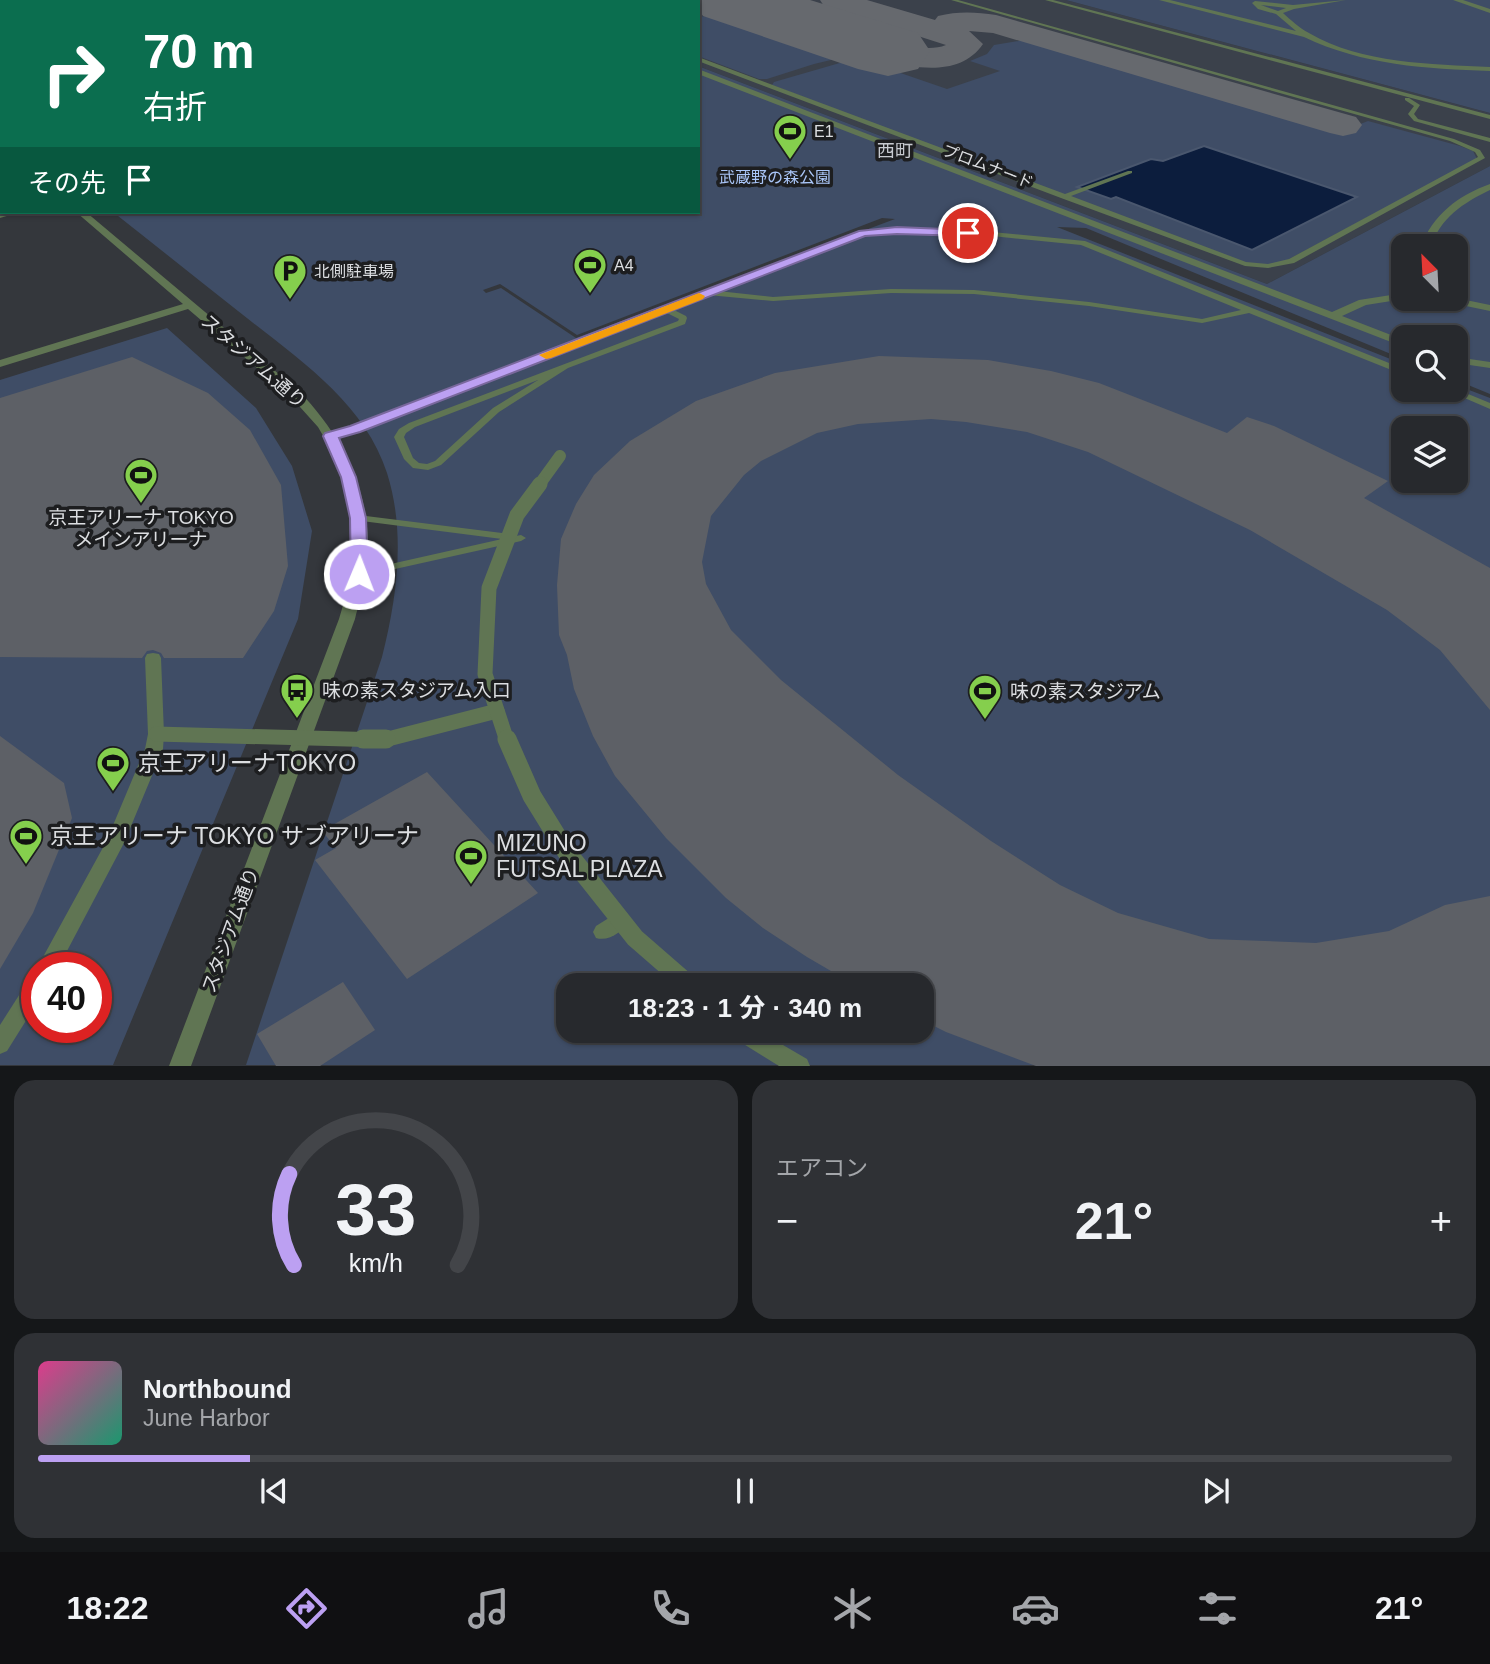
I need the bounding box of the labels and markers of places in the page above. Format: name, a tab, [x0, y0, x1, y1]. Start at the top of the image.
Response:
sports icon: E1	[771, 112, 809, 161]
place label: E1	[814, 123, 834, 140]
pin	[938, 203, 998, 263]
sports icon: A4	[571, 246, 609, 295]
parking icon: 北側駐車場	[271, 252, 309, 301]
place label: A4	[614, 257, 634, 274]
place label: 北側駐車場	[314, 263, 394, 280]
sports icon: 京王アリーナ TOKYO メインアリーナ	[122, 456, 160, 505]
place label: 京王アリーナ TOKYO メインアリーナ	[48, 507, 234, 550]
bus stop icon: 味の素スタジアム入口	[278, 671, 316, 720]
sports icon: 味の素スタジアム	[966, 672, 1004, 721]
place label: 味の素スタジアム入口	[322, 680, 511, 701]
place label: 味の素スタジアム	[1010, 681, 1161, 702]
sports icon: 京王アリーナTOKYO	[94, 744, 132, 793]
place label: 京王アリーナTOKYO	[138, 750, 356, 776]
sports icon: 京王アリーナ TOKYO サブアリーナ	[7, 817, 45, 866]
place label: 京王アリーナ TOKYO サブアリーナ	[50, 823, 419, 849]
place label: MIZUNO FUTSAL PLAZA	[496, 830, 663, 882]
sports icon: MIZUNO FUTSAL PLAZA	[452, 837, 490, 886]

